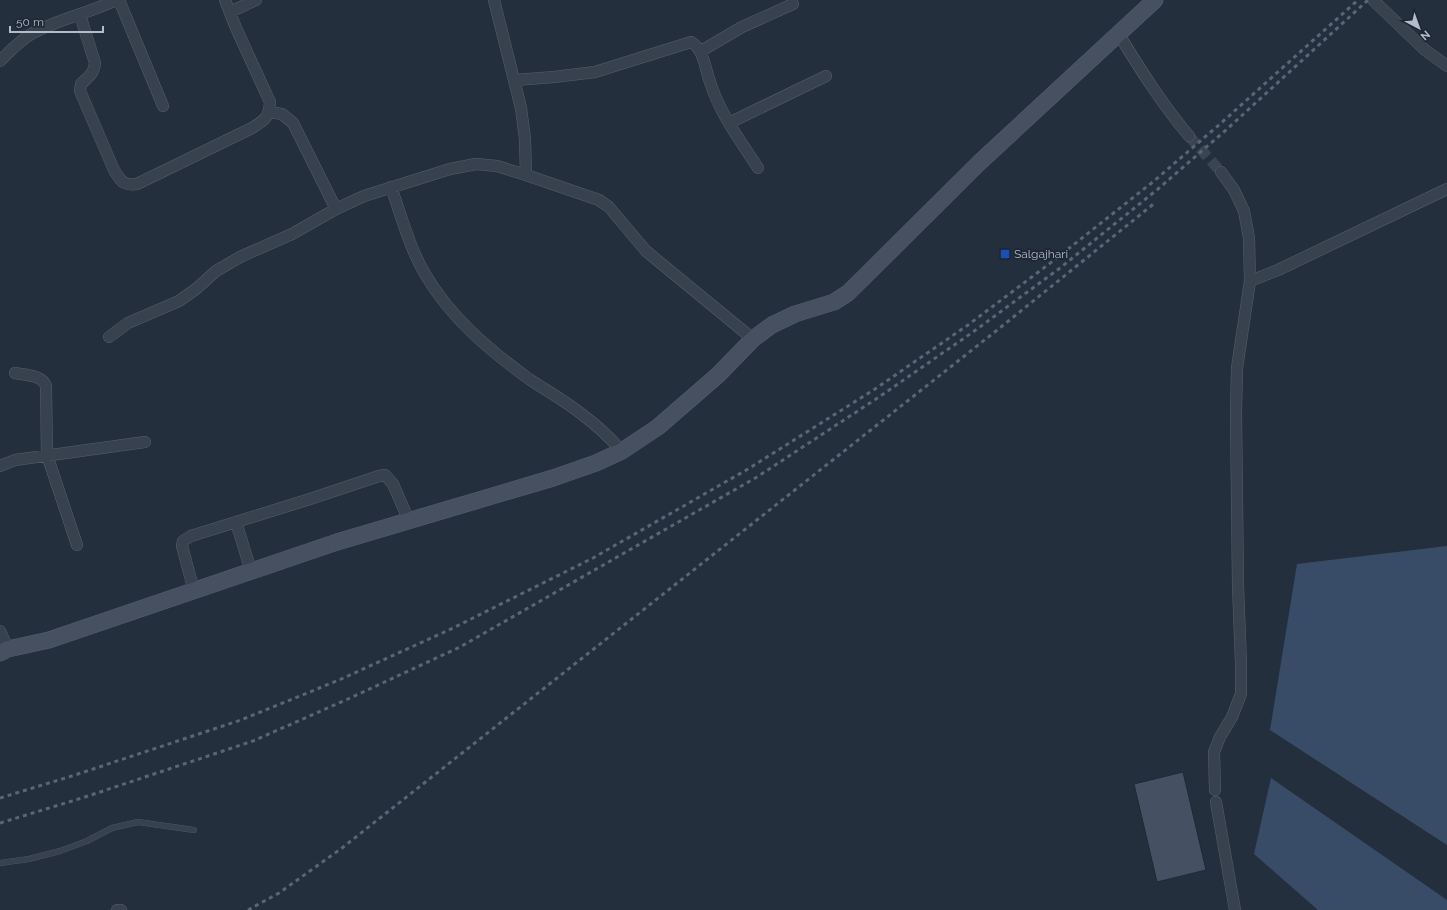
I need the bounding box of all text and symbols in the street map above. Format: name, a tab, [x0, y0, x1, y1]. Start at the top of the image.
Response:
scale bar	[10, 8, 103, 34]
north arrow	[1399, 8, 1439, 48]
text: 50 m	[16, 15, 44, 29]
text: N	[1418, 28, 1433, 43]
place label: Salgajhari	[1014, 247, 1068, 261]
marker: Salgajhari	[999, 248, 1011, 260]

